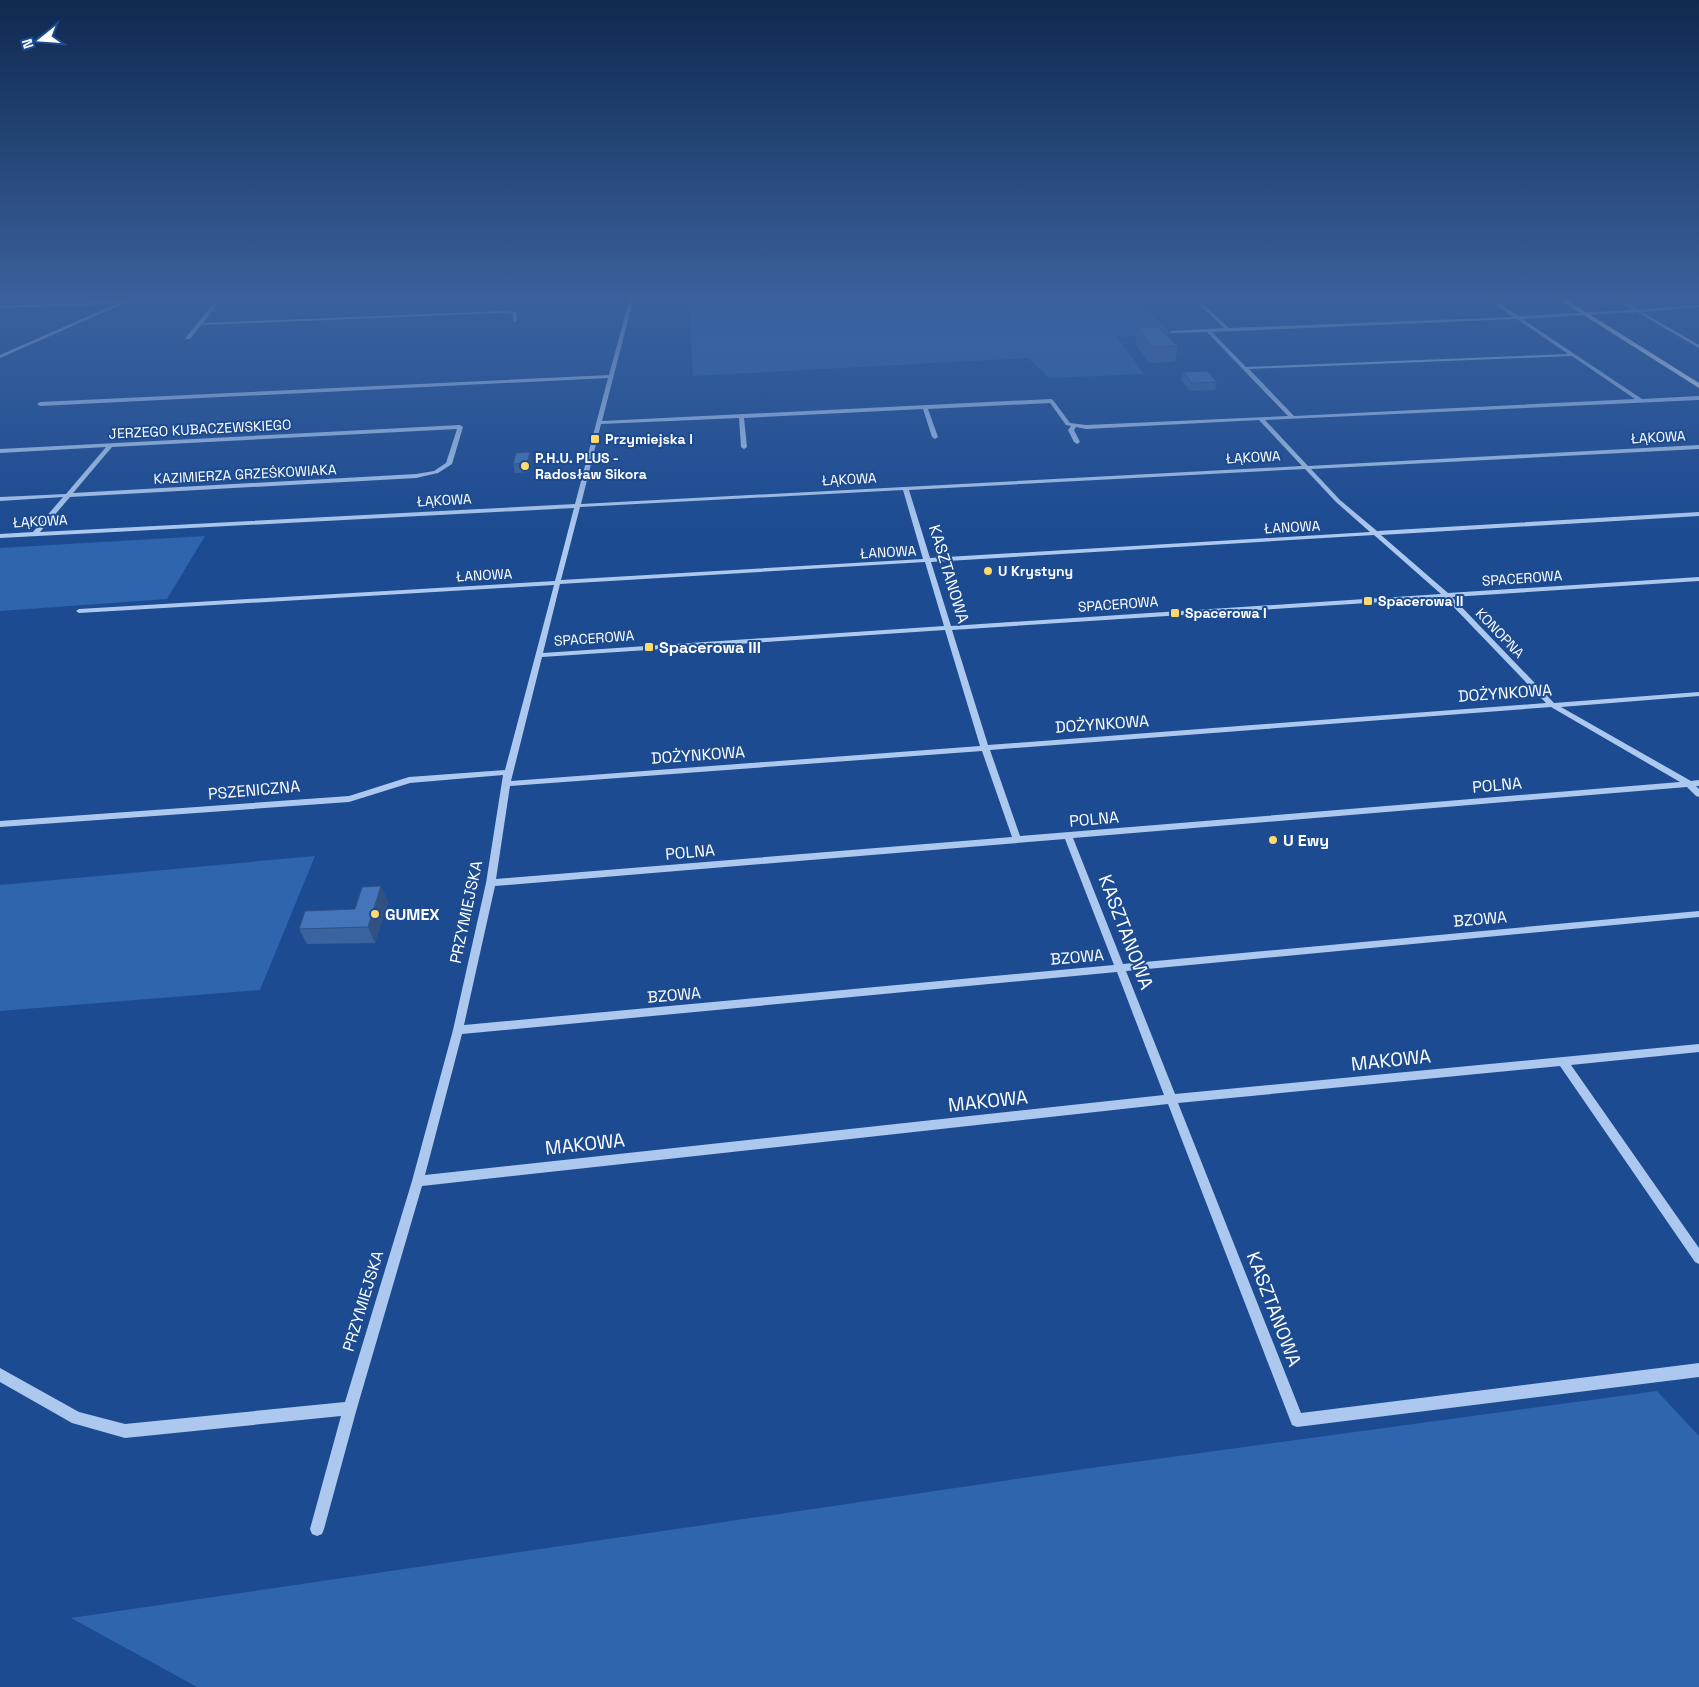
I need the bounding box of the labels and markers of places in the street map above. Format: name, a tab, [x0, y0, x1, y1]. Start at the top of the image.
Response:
place label: Przymiejska I	[605, 430, 693, 448]
marker: Przymiejska I	[589, 433, 601, 445]
place label: P.H.U. PLUS - Radosław Sikora	[535, 449, 647, 483]
marker: P.H.U. PLUS - Radosław Sikora	[519, 460, 531, 472]
place label: U Krystyny	[998, 562, 1073, 580]
marker: U Krystyny	[982, 565, 994, 577]
place label: Spacerowa II	[1378, 592, 1464, 610]
marker: Spacerowa II	[1362, 595, 1374, 607]
place label: Spacerowa I	[1185, 604, 1267, 622]
marker: Spacerowa I	[1169, 607, 1181, 619]
place label: Spacerowa III	[659, 637, 761, 658]
marker: Spacerowa III	[643, 641, 655, 653]
place label: U Ewy	[1283, 830, 1329, 851]
marker: U Ewy	[1267, 834, 1279, 846]
place label: GUMEX	[385, 904, 440, 925]
marker: GUMEX	[369, 908, 381, 920]

